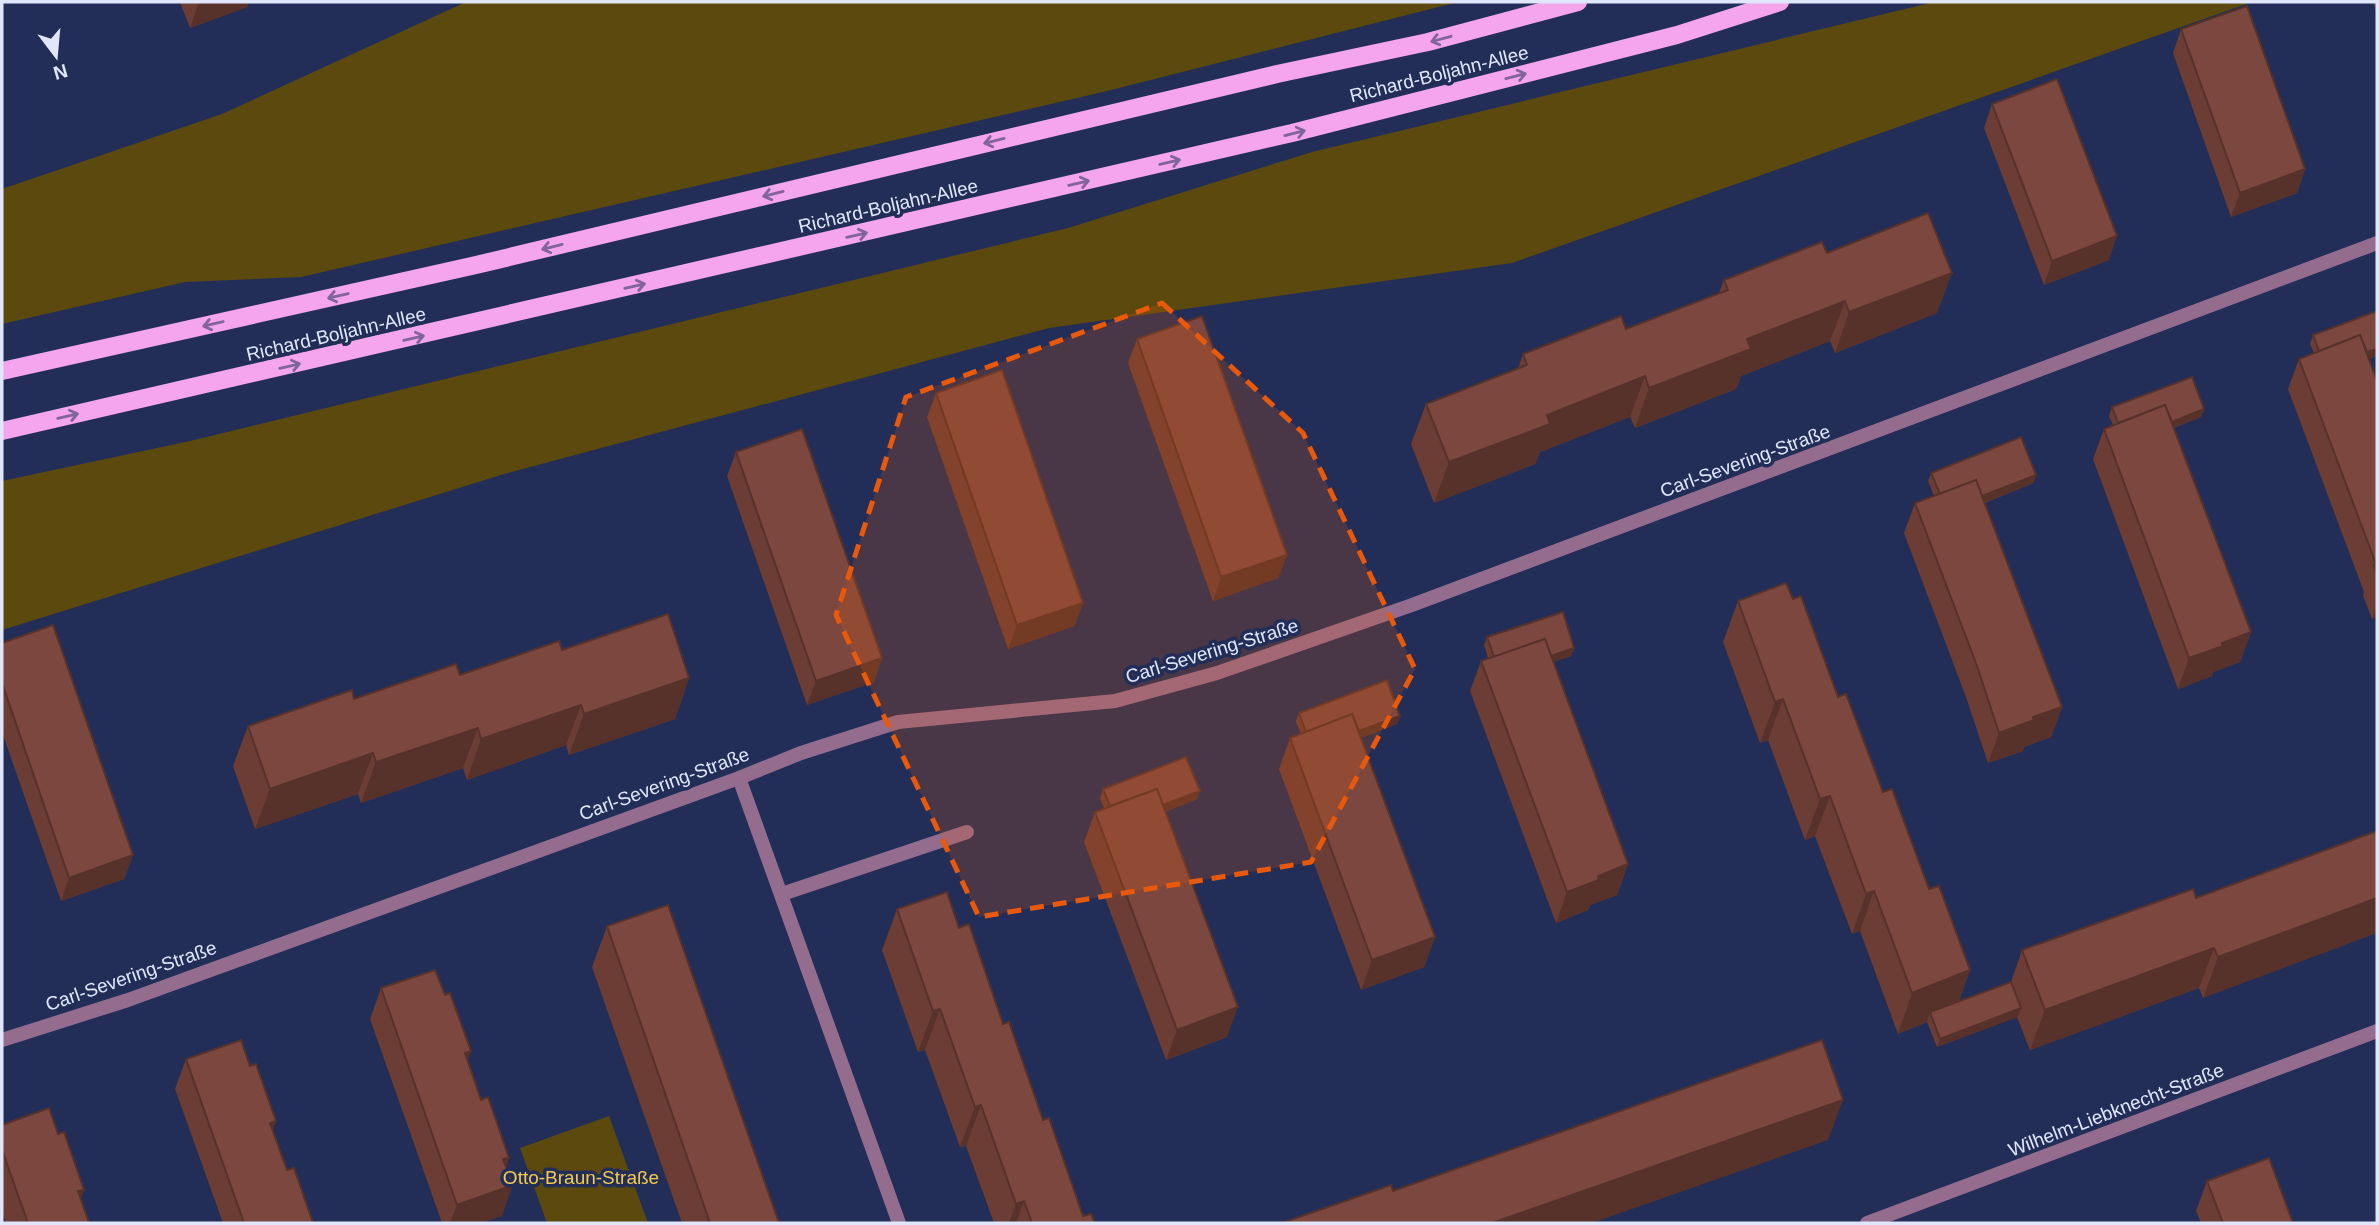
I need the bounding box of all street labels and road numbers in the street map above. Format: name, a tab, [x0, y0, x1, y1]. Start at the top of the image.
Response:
street label: Richard-Boljahn-Allee	[1347, 42, 1531, 106]
street label: Richard-Boljahn-Allee	[796, 175, 980, 237]
street label: Richard-Boljahn-Allee	[244, 303, 428, 365]
street label: Carl-Severing-Straße	[1657, 420, 1833, 502]
street label: Carl-Severing-Straße	[1123, 615, 1301, 687]
street label: Carl-Severing-Straße	[576, 743, 752, 825]
street label: Carl-Severing-Straße	[43, 937, 219, 1015]
street label: Wilhelm-Liebknecht-Straße	[2005, 1059, 2227, 1161]

